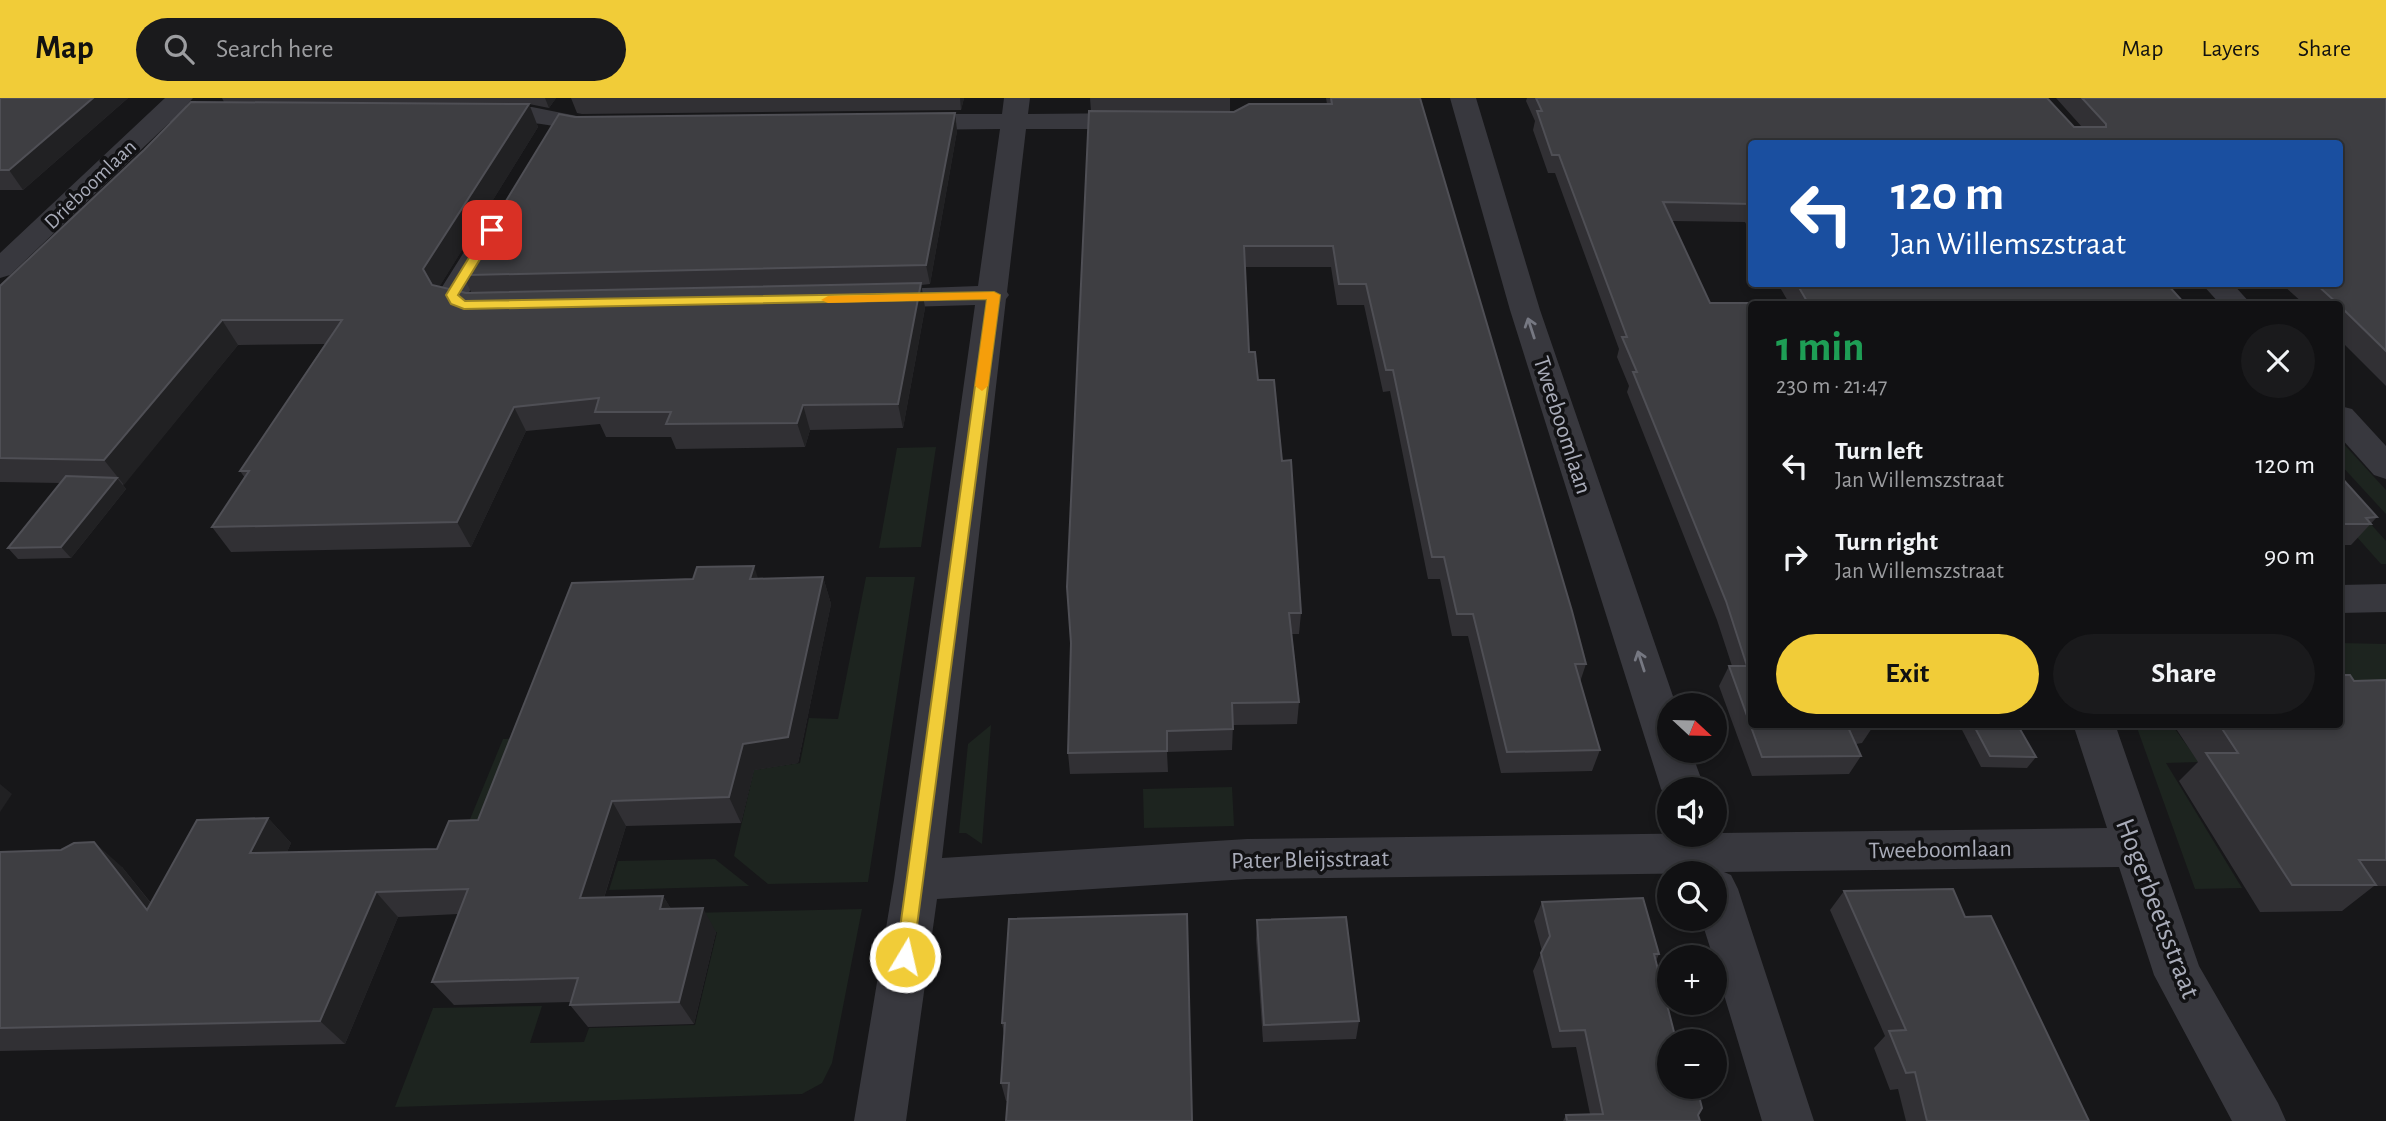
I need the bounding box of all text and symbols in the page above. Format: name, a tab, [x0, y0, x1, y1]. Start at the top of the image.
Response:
search box	[136, 18, 626, 81]
icon: search	[160, 30, 198, 68]
text: Map	[35, 32, 94, 65]
text: Search here	[216, 36, 334, 62]
text: Map	[2121, 37, 2163, 61]
text: Layers	[2201, 37, 2260, 61]
text: Share	[2298, 37, 2351, 61]
street label: Drieboomlaan	[40, 136, 140, 233]
icon: left	[1776, 168, 1867, 259]
text: 120 m	[1891, 170, 2004, 219]
pin	[462, 200, 522, 260]
icon: arrive	[473, 211, 511, 249]
text: Jan Willemszstraat	[1891, 228, 2126, 260]
one-way arrow	[1524, 318, 1537, 340]
button: close	[2241, 324, 2315, 398]
text: 1 min	[1776, 326, 1865, 368]
street label: Tweeboomlaan	[1529, 353, 1596, 497]
text: 230 m · 21:47	[1776, 375, 1887, 398]
text: Turn left	[1835, 438, 1923, 464]
icon: left	[1776, 447, 1814, 485]
text: 120 m	[2255, 452, 2315, 478]
text: Jan Willemszstraat	[1835, 469, 2004, 492]
text: Turn right	[1835, 529, 1938, 555]
icon: right	[1776, 538, 1814, 576]
text: 90 m	[2264, 543, 2315, 569]
text: Jan Willemszstraat	[1835, 560, 2004, 583]
button: Exit	[1776, 634, 2039, 714]
button: Share	[2053, 634, 2315, 714]
one-way arrow	[1633, 650, 1646, 672]
north arrow	[1657, 693, 1727, 763]
map controls	[1657, 693, 1727, 1099]
button: sound	[1657, 777, 1727, 847]
street label: Hogerbeetsstraat	[2110, 815, 2204, 1003]
street label: Tweeboomlaan	[1868, 837, 2012, 863]
street label: Pater Bleijsstraat	[1231, 847, 1389, 873]
button: search	[1657, 861, 1727, 931]
position arrow	[868, 920, 942, 994]
button: +	[1657, 945, 1727, 1015]
button: −	[1657, 1029, 1727, 1099]

